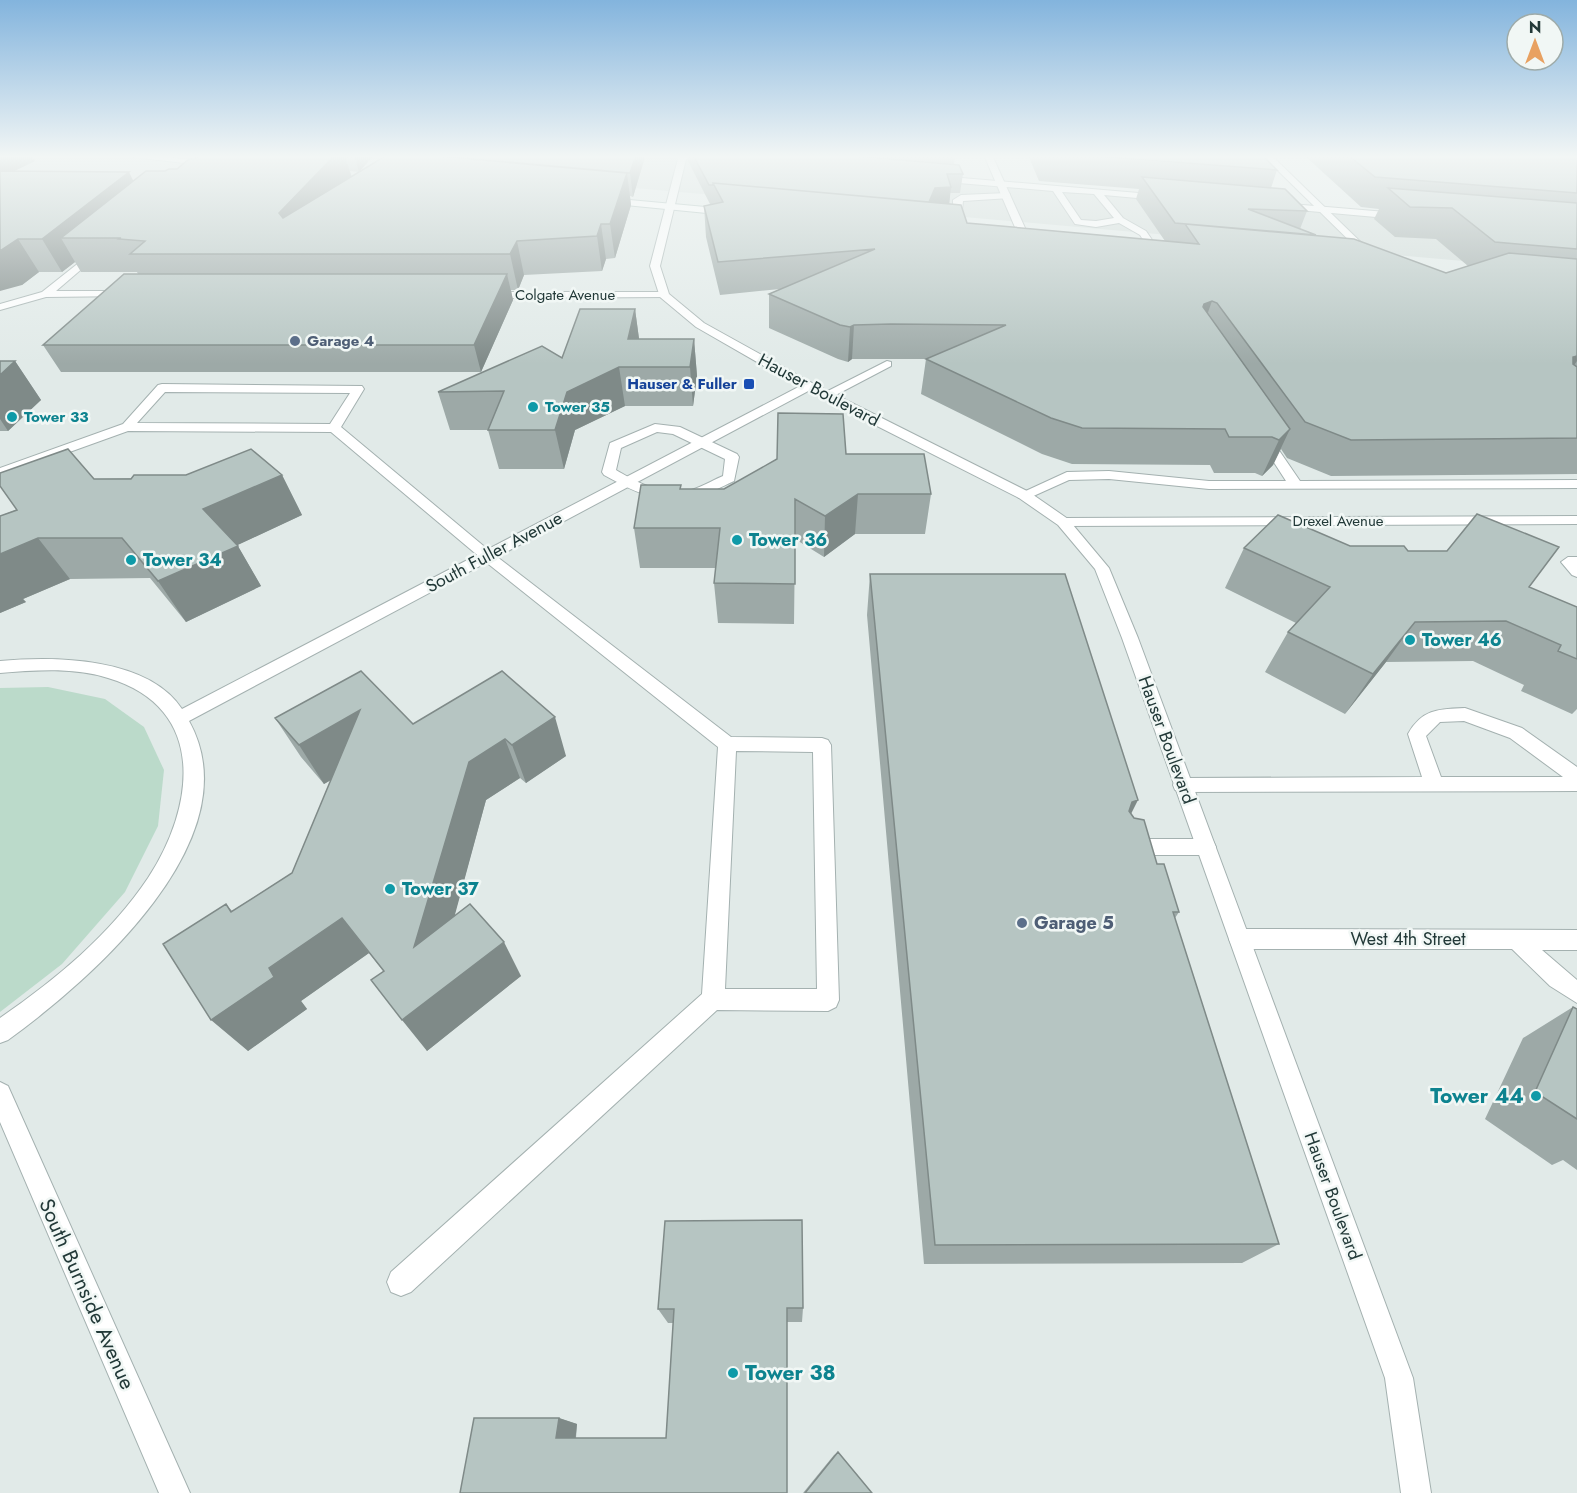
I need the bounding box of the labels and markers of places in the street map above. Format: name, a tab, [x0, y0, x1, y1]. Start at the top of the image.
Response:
place label: Garage 4	[307, 330, 374, 352]
marker: Garage 4	[288, 334, 302, 348]
place label: Hauser & Fuller	[627, 373, 738, 395]
marker: Hauser & Fuller	[742, 377, 756, 391]
place label: Tower 35	[545, 396, 610, 418]
marker: Tower 35	[526, 400, 540, 414]
place label: Tower 33	[24, 406, 89, 428]
marker: Tower 33	[5, 410, 19, 424]
place label: Tower 36	[749, 527, 827, 553]
marker: Tower 36	[730, 533, 744, 547]
place label: Tower 34	[143, 547, 222, 573]
marker: Tower 34	[124, 553, 138, 567]
place label: Tower 46	[1422, 627, 1502, 653]
marker: Tower 46	[1403, 633, 1417, 647]
place label: Tower 37	[402, 876, 479, 902]
marker: Tower 37	[383, 882, 397, 896]
place label: Garage 5	[1034, 910, 1114, 936]
marker: Garage 5	[1015, 916, 1029, 930]
place label: Tower 44	[1430, 1081, 1524, 1111]
marker: Tower 44	[1529, 1089, 1543, 1103]
place label: Tower 38	[745, 1358, 836, 1388]
marker: Tower 38	[726, 1366, 740, 1380]

